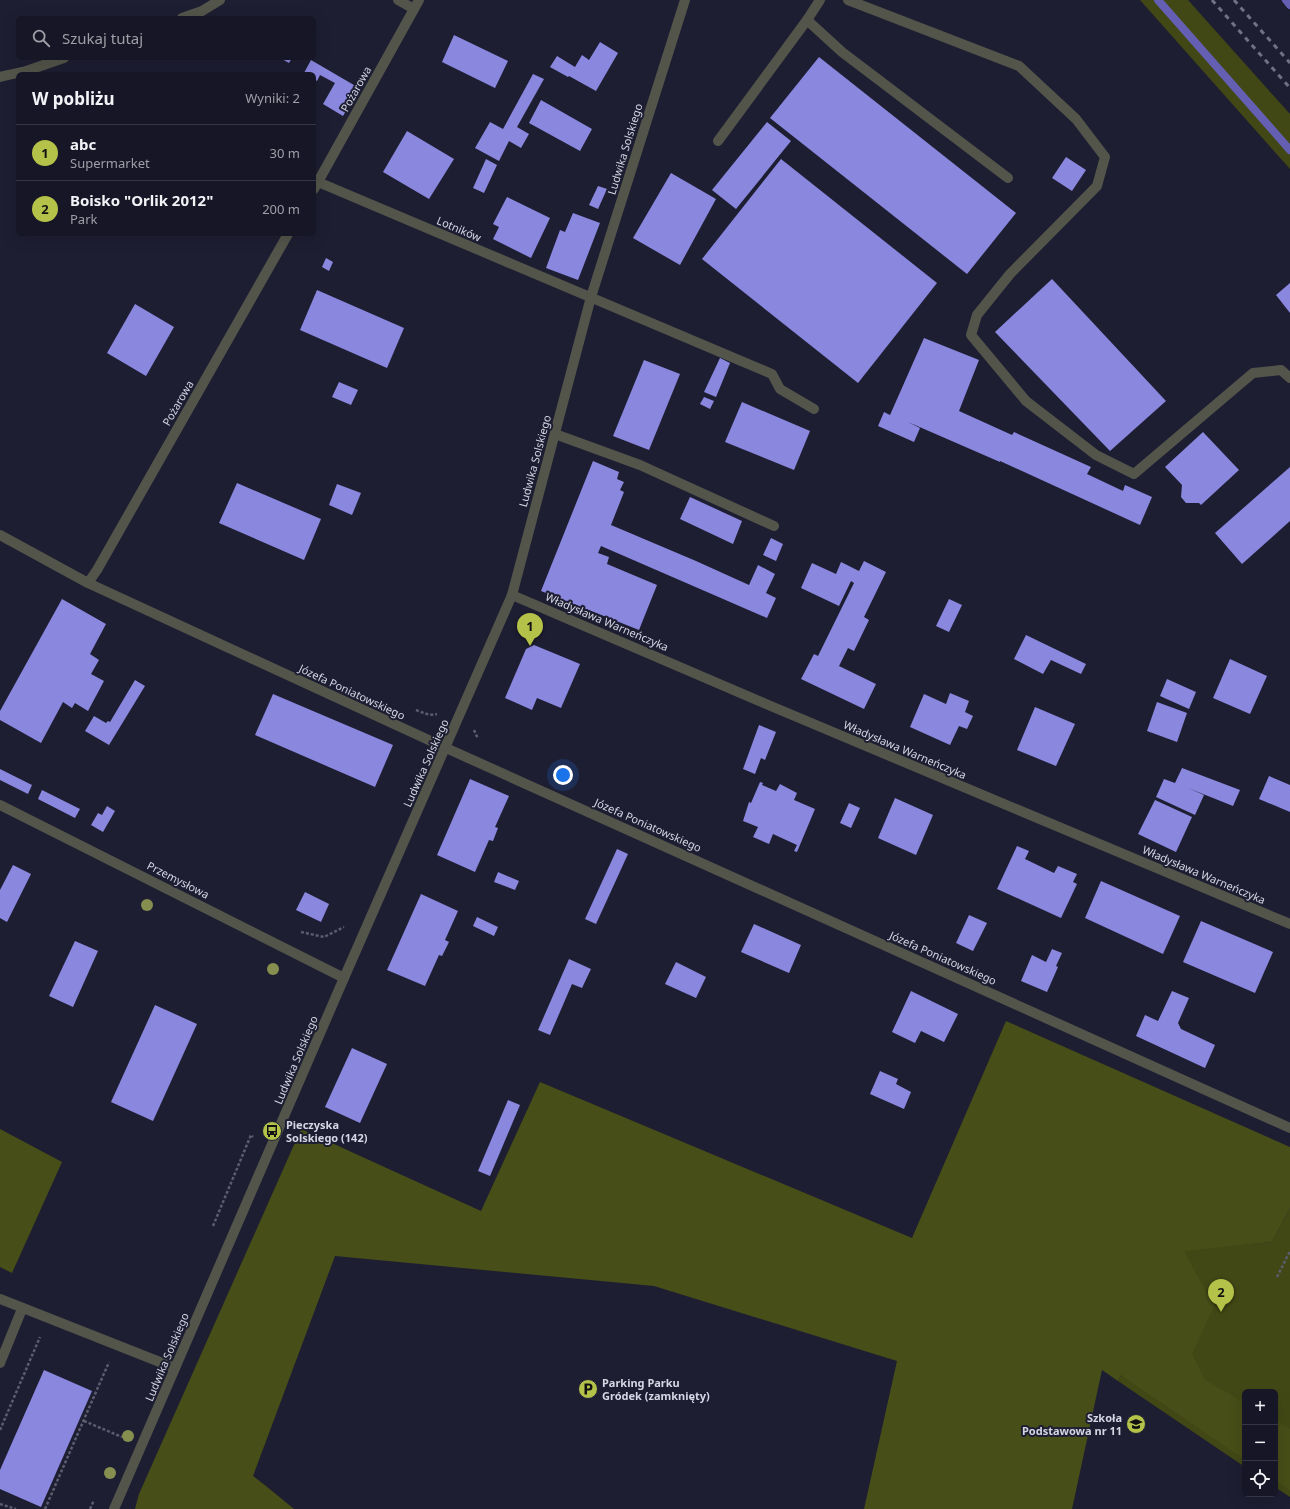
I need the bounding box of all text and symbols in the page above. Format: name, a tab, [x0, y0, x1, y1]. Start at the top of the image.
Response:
search box	[16, 16, 316, 60]
icon: search	[30, 27, 52, 49]
text: Szukaj tutaj	[62, 28, 143, 48]
street label: Pożarowa	[337, 63, 374, 114]
text: W pobliżu	[32, 87, 115, 110]
text: Wyniki: 2	[245, 89, 300, 107]
street label: Ludwika Solskiego	[603, 101, 646, 196]
text: abc	[70, 134, 96, 154]
text: 1	[41, 144, 49, 162]
text: 30 m	[270, 144, 300, 162]
text: Supermarket	[70, 154, 150, 172]
text: Boisko "Orlik 2012"	[70, 190, 213, 210]
text: 2	[41, 200, 49, 218]
text: 200 m	[262, 200, 300, 218]
text: Park	[70, 210, 97, 228]
street label: Lotników	[435, 212, 484, 245]
street label: Pożarowa	[159, 377, 197, 428]
street label: Ludwika Solskiego	[515, 413, 554, 509]
street label: Władysława Warneńczyka	[543, 589, 671, 654]
pin: 1	[517, 613, 543, 646]
street label: Józefa Poniatowskiego	[296, 660, 408, 723]
street label: Ludwika Solskiego	[399, 716, 452, 809]
street label: Władysława Warneńczyka	[841, 717, 969, 782]
your location	[553, 765, 573, 785]
street label: Józefa Poniatowskiego	[591, 794, 704, 855]
street label: Władysława Warneńczyka	[1140, 842, 1268, 907]
street label: Przemysłowa	[145, 857, 212, 902]
street label: Józefa Poniatowskiego	[886, 927, 999, 988]
street label: Ludwika Solskiego	[270, 1013, 321, 1106]
place label: Pieczyska Solskiego (142)	[286, 1117, 368, 1145]
bus stop icon: Pieczyska Solskiego (142)	[261, 1120, 283, 1142]
pin: 2	[1208, 1279, 1234, 1312]
street label: Ludwika Solskiego	[141, 1310, 192, 1403]
place label: Parking Parku Gródek (zamknięty)	[602, 1375, 710, 1403]
parking icon: Parking Parku Gródek (zamknięty)	[577, 1378, 599, 1400]
map controls	[1242, 1389, 1278, 1497]
button: +	[1242, 1389, 1278, 1425]
place label: Szkoła Podstawowa nr 11	[1022, 1410, 1122, 1438]
school or university icon: Szkoła Podstawowa nr 11	[1125, 1413, 1147, 1435]
button: −	[1242, 1425, 1278, 1461]
button: locate	[1242, 1461, 1278, 1497]

